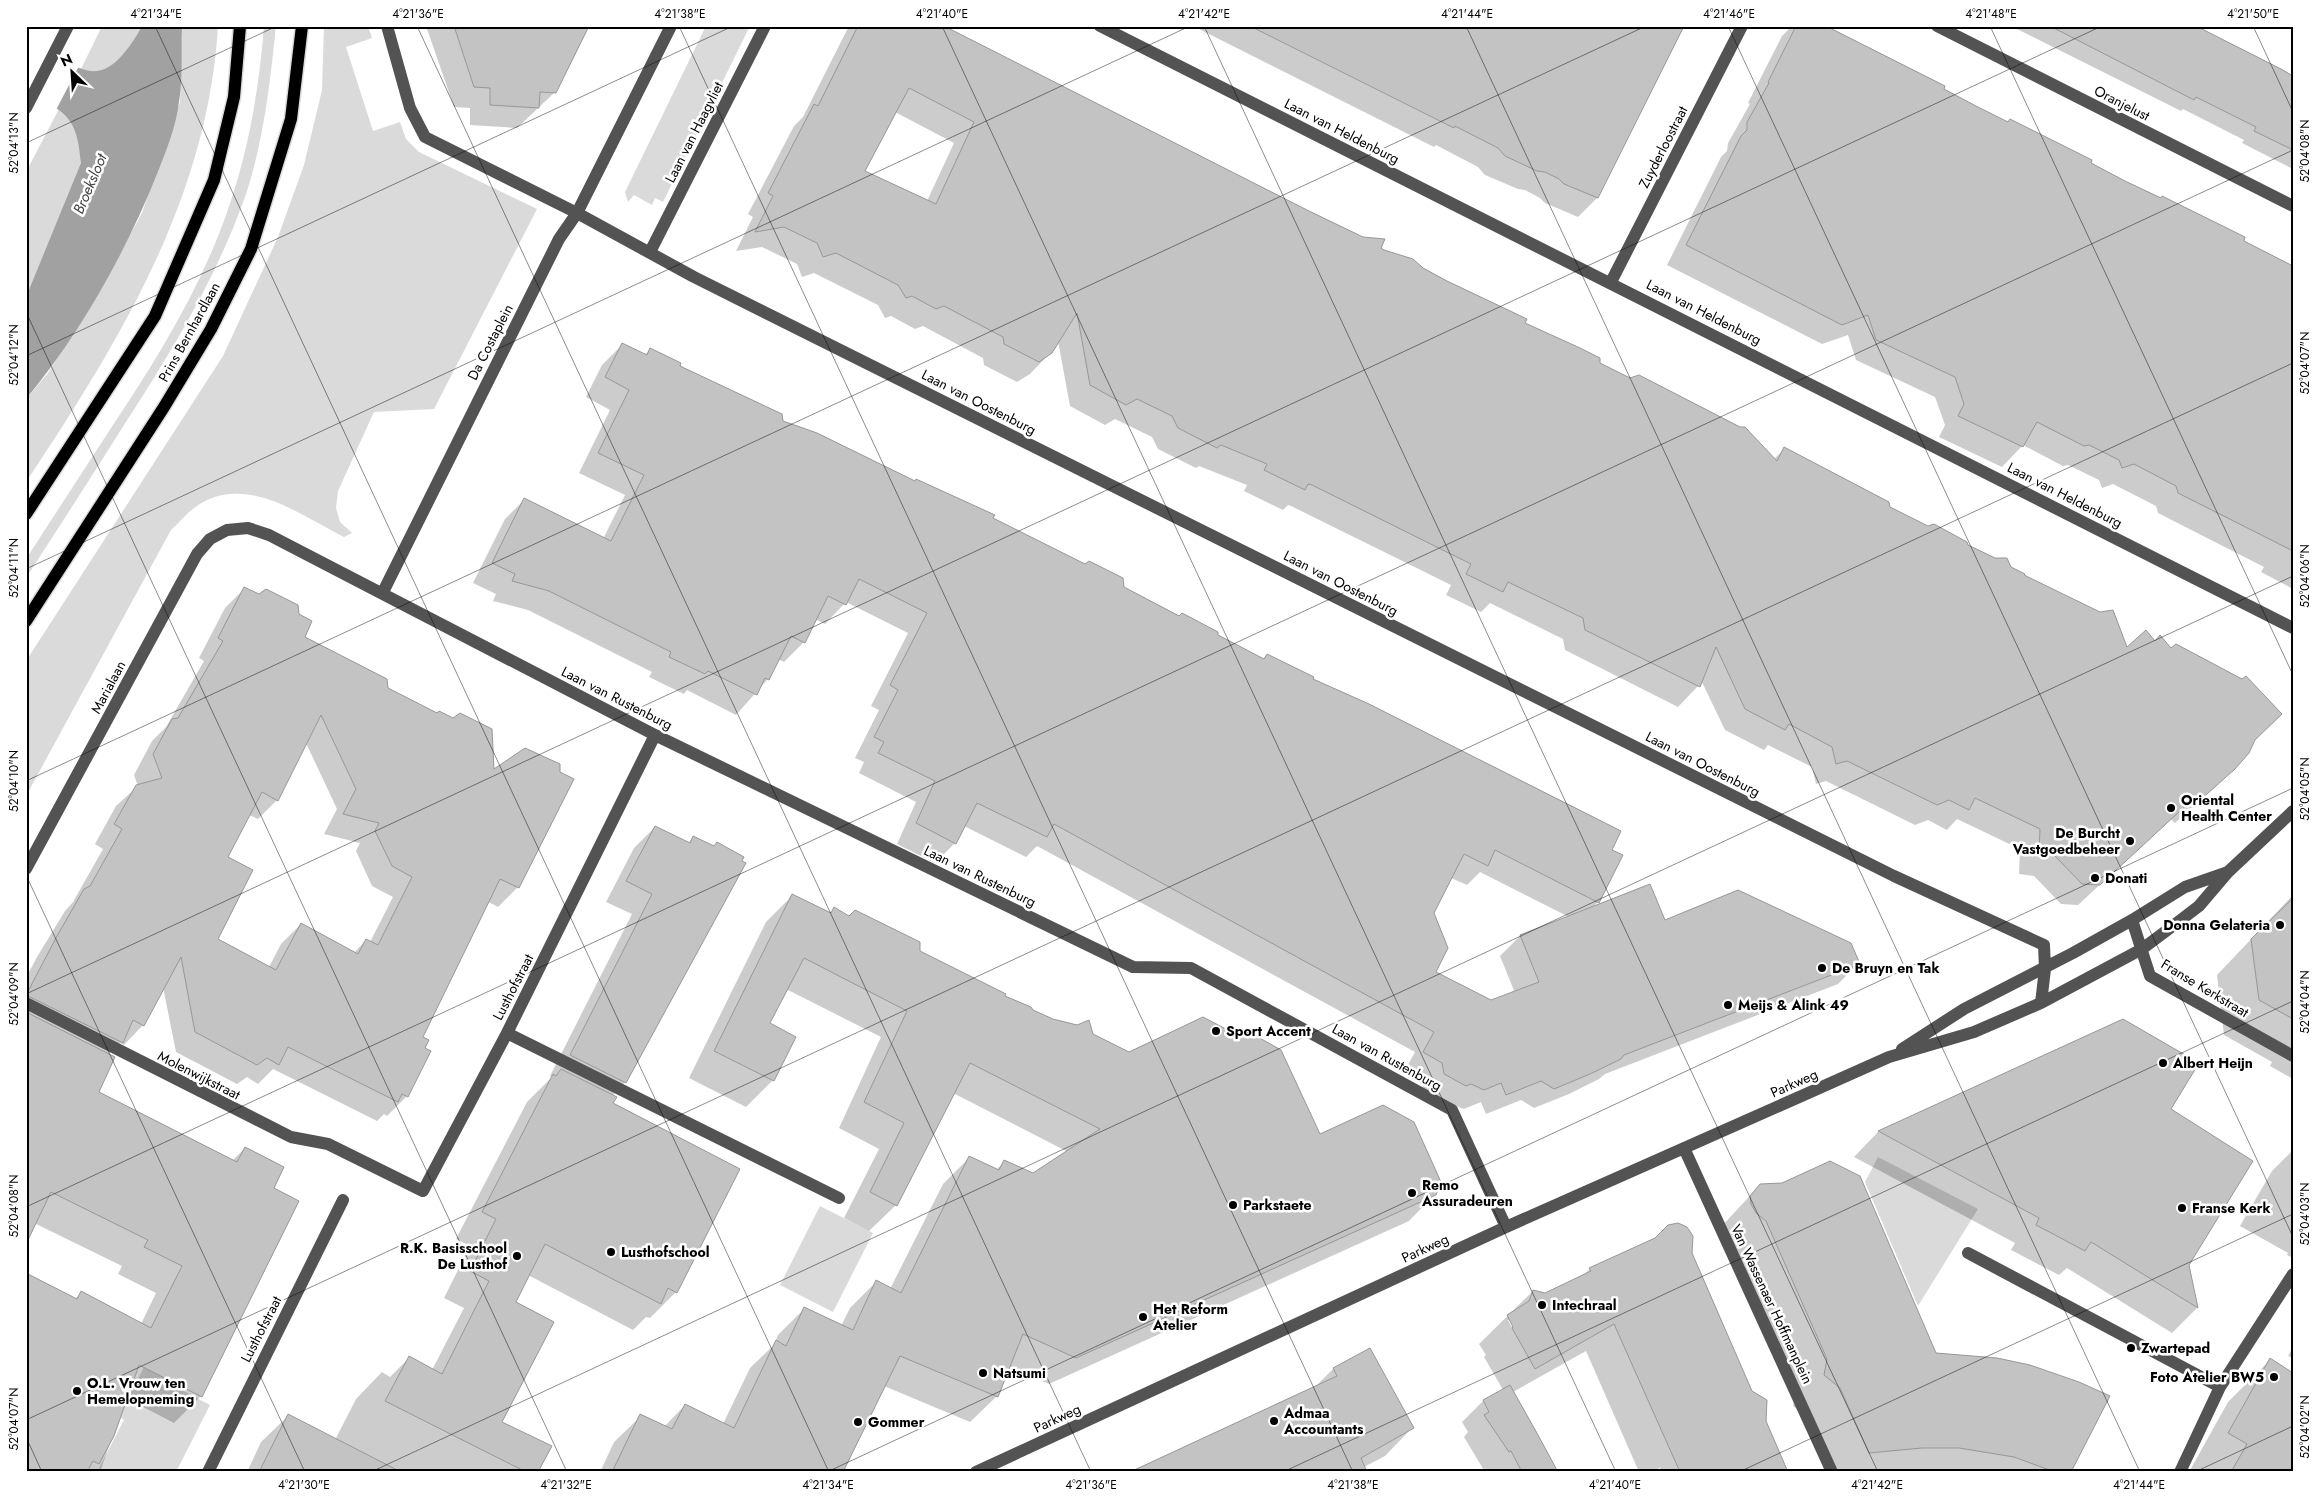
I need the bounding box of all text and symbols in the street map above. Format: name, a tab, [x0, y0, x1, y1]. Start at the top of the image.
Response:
text: 4°21'34"E	[130, 5, 182, 23]
text: 4°21'36"E	[392, 5, 444, 23]
text: 4°21'38"E	[654, 5, 706, 23]
text: 4°21'40"E	[916, 5, 968, 23]
text: 4°21'42"E	[1178, 5, 1230, 23]
text: 4°21'44"E	[1441, 5, 1493, 23]
text: 4°21'46"E	[1703, 5, 1755, 23]
text: 4°21'48"E	[1965, 5, 2017, 23]
text: 4°21'50"E	[2227, 5, 2279, 23]
north arrow	[48, 48, 98, 98]
text: N	[57, 49, 76, 72]
street label: Laan van Haagvliet	[660, 78, 728, 186]
street label: Oranjelust	[2091, 80, 2154, 126]
street label: Laan van Heldenburg	[1281, 93, 1403, 169]
street label: Zuyderloostraat	[1634, 102, 1693, 192]
text: 52°04'13"N	[5, 112, 23, 174]
text: 52°04'08"N	[2296, 119, 2314, 183]
water label: Broeksloot	[67, 149, 113, 217]
street label: Laan van Heldenburg	[1643, 274, 1765, 350]
street label: Prins Bernhardlaan	[153, 279, 225, 385]
street label: Da Costaplein	[462, 301, 518, 383]
text: 52°04'12"N	[5, 324, 23, 386]
text: 52°04'07"N	[2296, 332, 2314, 394]
street label: Laan van Oostenburg	[918, 365, 1040, 439]
street label: Laan van Heldenburg	[2004, 457, 2126, 533]
text: 52°04'11"N	[5, 538, 23, 598]
text: 52°04'06"N	[2296, 544, 2314, 608]
street label: Laan van Oostenburg	[1280, 546, 1402, 620]
street label: Marialaan	[86, 657, 130, 717]
street label: Laan van Rustenburg	[558, 661, 676, 735]
street label: Laan van Oostenburg	[1642, 727, 1764, 801]
text: 52°04'10"N	[5, 750, 23, 812]
text: 52°04'05"N	[2296, 757, 2314, 821]
place label: Oriental Health Center	[2181, 790, 2272, 826]
marker: Oriental Health Center	[2165, 802, 2177, 814]
place label: De Burcht Vastgoedbeheer	[2012, 823, 2121, 859]
marker: De Burcht Vastgoedbeheer	[2124, 835, 2136, 847]
street label: Laan van Rustenburg	[921, 840, 1039, 912]
place label: Donati	[2105, 868, 2148, 888]
marker: Donati	[2089, 872, 2101, 884]
place label: Donna Gelateria	[2163, 915, 2270, 935]
marker: Donna Gelateria	[2274, 919, 2286, 931]
street label: Lusthofstraat	[488, 950, 539, 1024]
street label: Franse Kerkstraat	[2157, 954, 2253, 1022]
place label: De Bruyn en Tak	[1832, 958, 1939, 978]
text: 52°04'09"N	[5, 962, 23, 1026]
marker: De Bruyn en Tak	[1816, 962, 1828, 974]
text: 52°04'04"N	[2296, 970, 2314, 1034]
place label: Meijs & Alink 49	[1738, 995, 1849, 1015]
marker: Meijs & Alink 49	[1722, 999, 1734, 1011]
street label: Laan van Rustenburg	[1329, 1019, 1445, 1095]
place label: Sport Accent	[1226, 1021, 1311, 1041]
marker: Sport Accent	[1210, 1025, 1222, 1037]
street label: Molenwijkstraat	[154, 1046, 244, 1105]
place label: Albert Heijn	[2172, 1053, 2253, 1073]
marker: Albert Heijn	[2157, 1057, 2169, 1069]
street label: Parkweg	[1767, 1064, 1821, 1102]
text: 52°04'08"N	[5, 1174, 23, 1238]
place label: Remo Assuradeuren	[1421, 1175, 1513, 1211]
text: 52°04'03"N	[2296, 1182, 2314, 1246]
marker: Remo Assuradeuren	[1406, 1187, 1418, 1199]
place label: Parkstaete	[1243, 1195, 1312, 1215]
place label: Franse Kerk	[2192, 1198, 2271, 1218]
marker: Parkstaete	[1227, 1199, 1239, 1211]
marker: Franse Kerk	[2176, 1202, 2188, 1214]
street label: Van Wassenaer Hoffmanplein	[1726, 1221, 1818, 1387]
street label: Parkweg	[1398, 1228, 1452, 1268]
place label: R.K. Basisschool De Lusthof	[400, 1238, 508, 1274]
place label: Lusthofschool	[621, 1242, 710, 1262]
marker: Lusthofschool	[605, 1246, 617, 1258]
marker: R.K. Basisschool De Lusthof	[511, 1250, 523, 1262]
street label: Lusthofstraat	[236, 1292, 287, 1366]
place label: Intechraal	[1552, 1295, 1617, 1315]
place label: Het Reform Atelier	[1152, 1299, 1228, 1335]
marker: Intechraal	[1536, 1299, 1548, 1311]
marker: Het Reform Atelier	[1137, 1311, 1149, 1323]
place label: Zwartepad	[2141, 1338, 2210, 1358]
marker: Zwartepad	[2125, 1342, 2137, 1354]
place label: Natsumi	[993, 1363, 1046, 1383]
marker: Natsumi	[977, 1367, 989, 1379]
place label: Foto Atelier BW5	[2150, 1367, 2264, 1387]
marker: Foto Atelier BW5	[2268, 1371, 2280, 1383]
place label: O.L. Vrouw ten Hemelopneming	[87, 1373, 194, 1409]
marker: O.L. Vrouw ten Hemelopneming	[71, 1385, 83, 1397]
text: 52°04'07"N	[5, 1388, 23, 1450]
text: 52°04'02"N	[2296, 1395, 2314, 1459]
street label: Parkweg	[1030, 1398, 1084, 1438]
place label: Admaa Accountants	[1283, 1403, 1364, 1439]
place label: Gommer	[868, 1412, 925, 1432]
marker: Admaa Accountants	[1268, 1415, 1280, 1427]
marker: Gommer	[852, 1416, 864, 1428]
text: 4°21'30"E	[278, 1476, 330, 1494]
text: 4°21'32"E	[540, 1476, 592, 1494]
text: 4°21'34"E	[802, 1476, 854, 1494]
text: 4°21'36"E	[1065, 1476, 1117, 1494]
text: 4°21'38"E	[1327, 1476, 1379, 1494]
text: 4°21'40"E	[1589, 1476, 1641, 1494]
text: 4°21'42"E	[1851, 1476, 1903, 1494]
text: 4°21'44"E	[2113, 1476, 2165, 1494]

